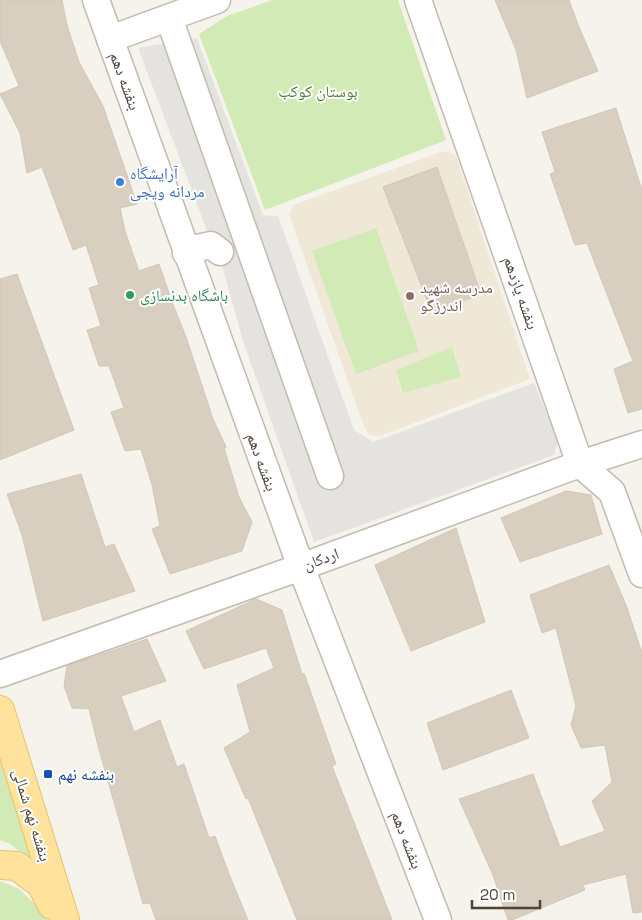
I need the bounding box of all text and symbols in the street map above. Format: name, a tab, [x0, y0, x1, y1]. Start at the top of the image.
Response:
street label: بنفشه دهم	[105, 49, 145, 113]
park label: بوستان کوکب	[278, 81, 358, 102]
place label: آرایشگاه مردانه ویجی	[130, 163, 205, 202]
marker: آرایشگاه مردانه ویجی	[114, 176, 126, 188]
street label: بنفشه یازدهم	[499, 254, 543, 332]
place label: مدرسه شهید اندرزگو	[420, 277, 493, 316]
place label: باشگاه بدنسازی	[140, 285, 228, 306]
marker: باشگاه بدنسازی	[124, 289, 136, 301]
marker: مدرسه شهید اندرزگو	[404, 290, 416, 302]
street label: بنفشه دهم	[242, 430, 282, 494]
street label: اردکان	[300, 543, 342, 575]
place label: بنفشه نهم	[58, 764, 114, 785]
street label: بنفشه نهم شمالی	[8, 766, 56, 864]
marker: بنفشه نهم	[42, 768, 54, 780]
street label: بنفشه دهم	[386, 808, 428, 872]
scale bar	[472, 878, 540, 910]
text: 20 m	[480, 885, 515, 904]

